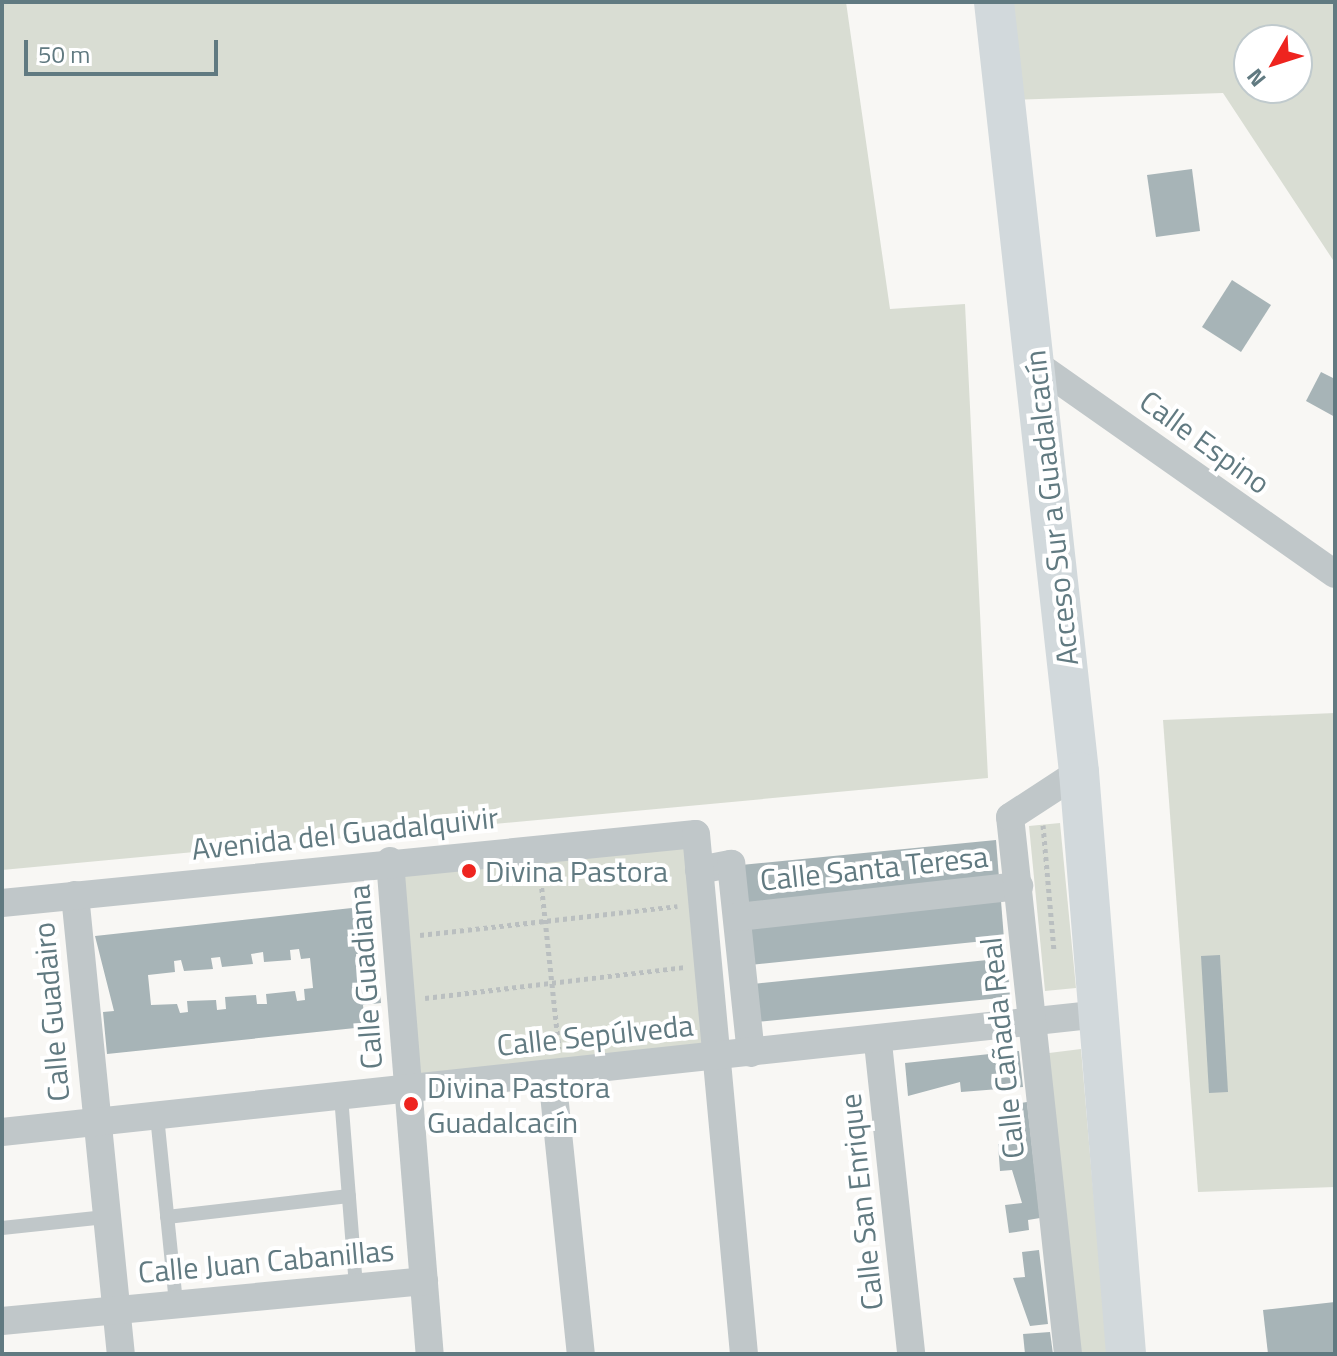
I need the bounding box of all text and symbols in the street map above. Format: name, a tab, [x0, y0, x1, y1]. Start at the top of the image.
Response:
scale bar	[28, 24, 222, 74]
north arrow	[1233, 24, 1313, 104]
text: 50 m	[38, 36, 90, 72]
text: N	[1238, 61, 1274, 94]
street label: Acceso Sur a Guadalcacín	[1017, 348, 1085, 668]
street label: Calle Espino	[1133, 383, 1277, 501]
street label: Avenida del Guadalquivir	[190, 799, 500, 867]
street label: Calle Santa Teresa	[758, 838, 990, 898]
place label: Divina Pastora	[485, 853, 668, 889]
marker: Divina Pastora	[460, 862, 478, 880]
street label: Calle Guadiana	[341, 883, 389, 1071]
street label: Calle Guadairo	[25, 921, 77, 1103]
street label: Calle Cañada Real	[972, 936, 1032, 1160]
street label: Calle Sepúlveda	[495, 1007, 695, 1063]
place label: Divina Pastora Guadalcacín	[427, 1069, 610, 1140]
street label: Calle San Enrique	[832, 1092, 890, 1312]
marker: Divina Pastora Guadalcacín	[402, 1095, 420, 1113]
street label: Calle Juan Cabanillas	[136, 1232, 396, 1290]

